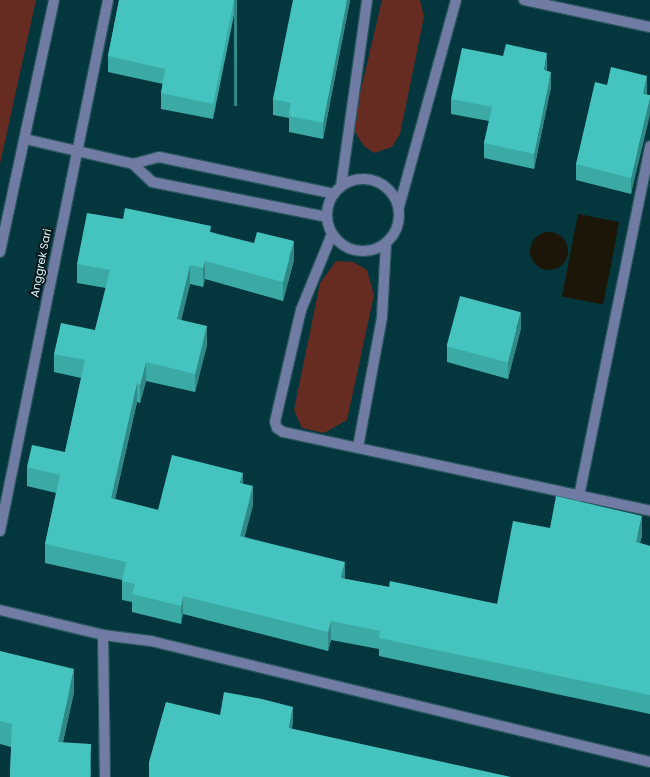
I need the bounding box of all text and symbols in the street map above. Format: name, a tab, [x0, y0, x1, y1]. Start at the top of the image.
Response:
street label: Anggrek Sari	[28, 228, 54, 298]

